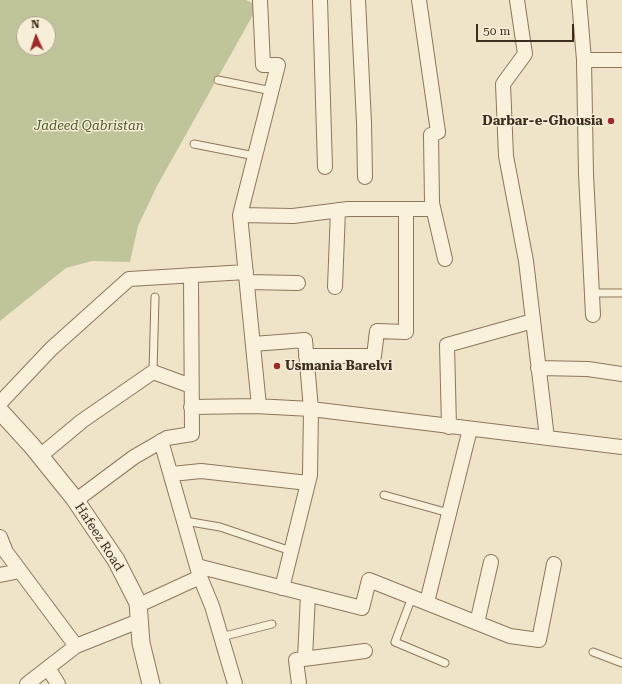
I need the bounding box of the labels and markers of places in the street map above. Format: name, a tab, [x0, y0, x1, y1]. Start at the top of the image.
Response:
place label: Darbar-e-Ghousia	[482, 113, 603, 129]
marker: Darbar-e-Ghousia	[606, 116, 616, 126]
place label: Usmania Barelvi	[285, 358, 392, 374]
marker: Usmania Barelvi	[272, 361, 282, 371]

